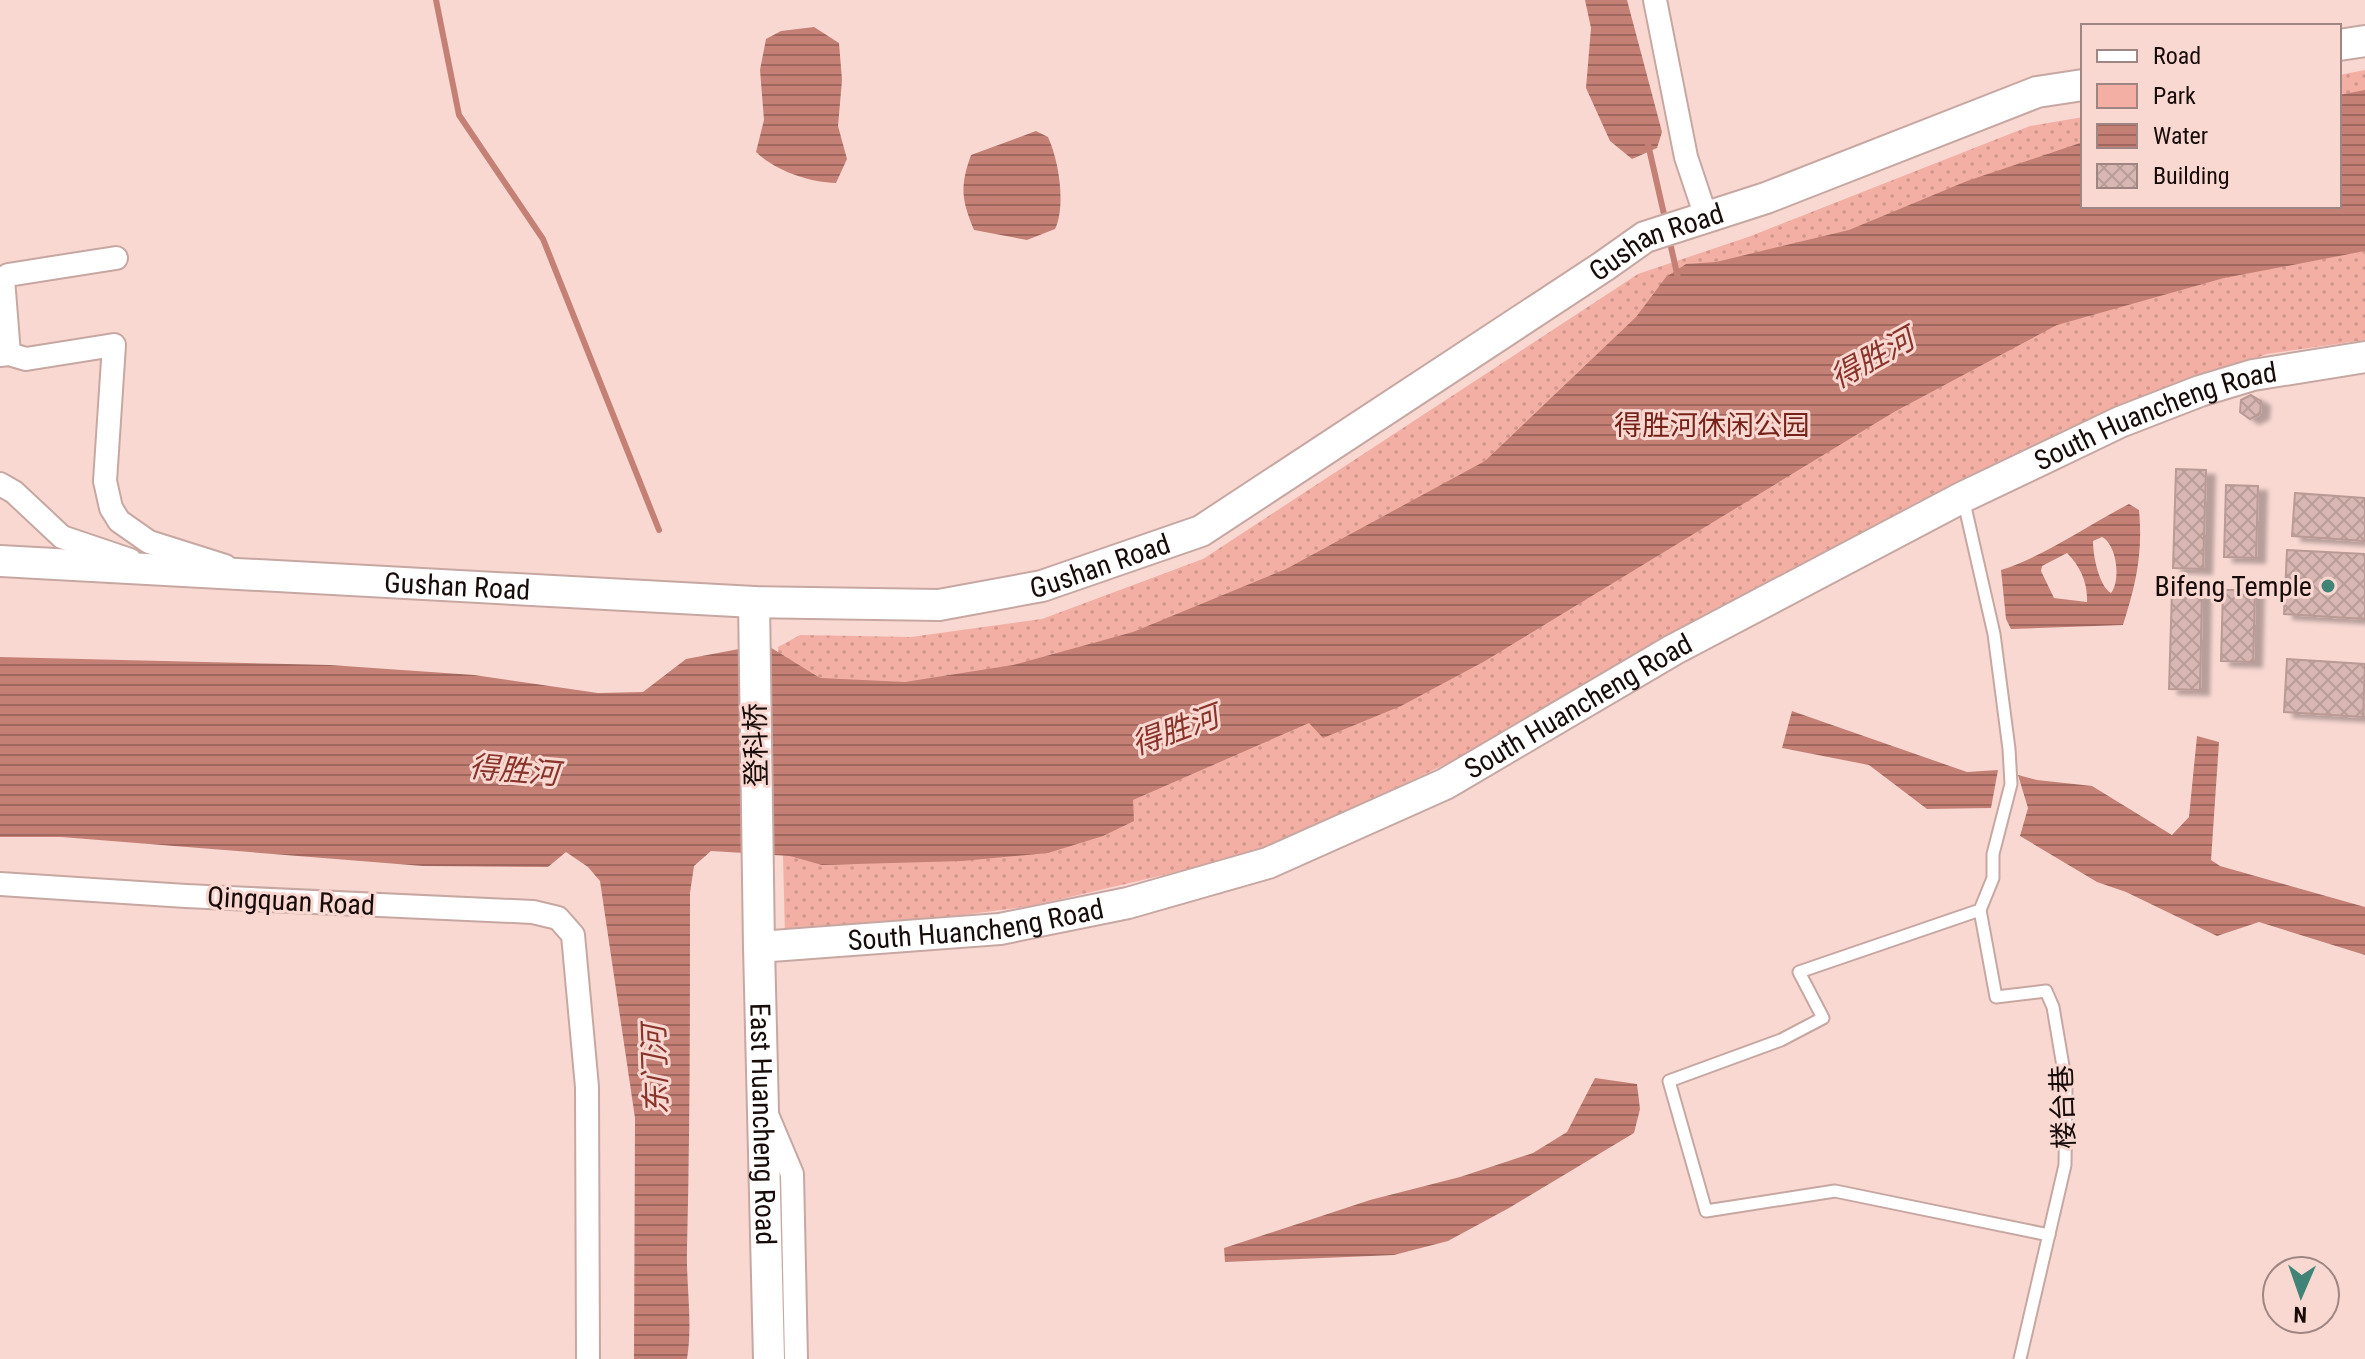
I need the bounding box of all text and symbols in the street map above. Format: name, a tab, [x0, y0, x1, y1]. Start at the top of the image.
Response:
legend	[2081, 24, 2341, 208]
text: Road	[2153, 42, 2201, 70]
text: Park	[2153, 82, 2196, 110]
text: Water	[2153, 122, 2208, 150]
text: Building	[2153, 162, 2230, 190]
street label: Gushan Road	[1583, 196, 1728, 288]
water label: 得胜河	[1824, 318, 1924, 395]
street label: South Huancheng Road	[2029, 355, 2279, 477]
park label: 得胜河休闲公园	[1614, 409, 1810, 442]
street label: Gushan Road	[1027, 527, 1174, 604]
street label: Gushan Road	[383, 565, 531, 606]
place label: Bifeng Temple	[2155, 570, 2312, 603]
marker: Bifeng Temple	[2319, 577, 2337, 595]
street label: South Huancheng Road	[1458, 627, 1697, 785]
water label: 得胜河	[1127, 696, 1228, 762]
street label: 登科桥	[739, 703, 773, 787]
water label: 得胜河	[468, 749, 565, 792]
street label: Qingquan Road	[206, 880, 376, 922]
street label: South Huancheng Road	[847, 892, 1106, 957]
street label: East Huancheng Road	[744, 1002, 783, 1245]
water label: 东门河	[636, 1019, 674, 1116]
street label: 楼台巷	[2045, 1064, 2081, 1150]
north arrow	[2261, 1255, 2341, 1335]
text: N	[2293, 1302, 2307, 1327]

